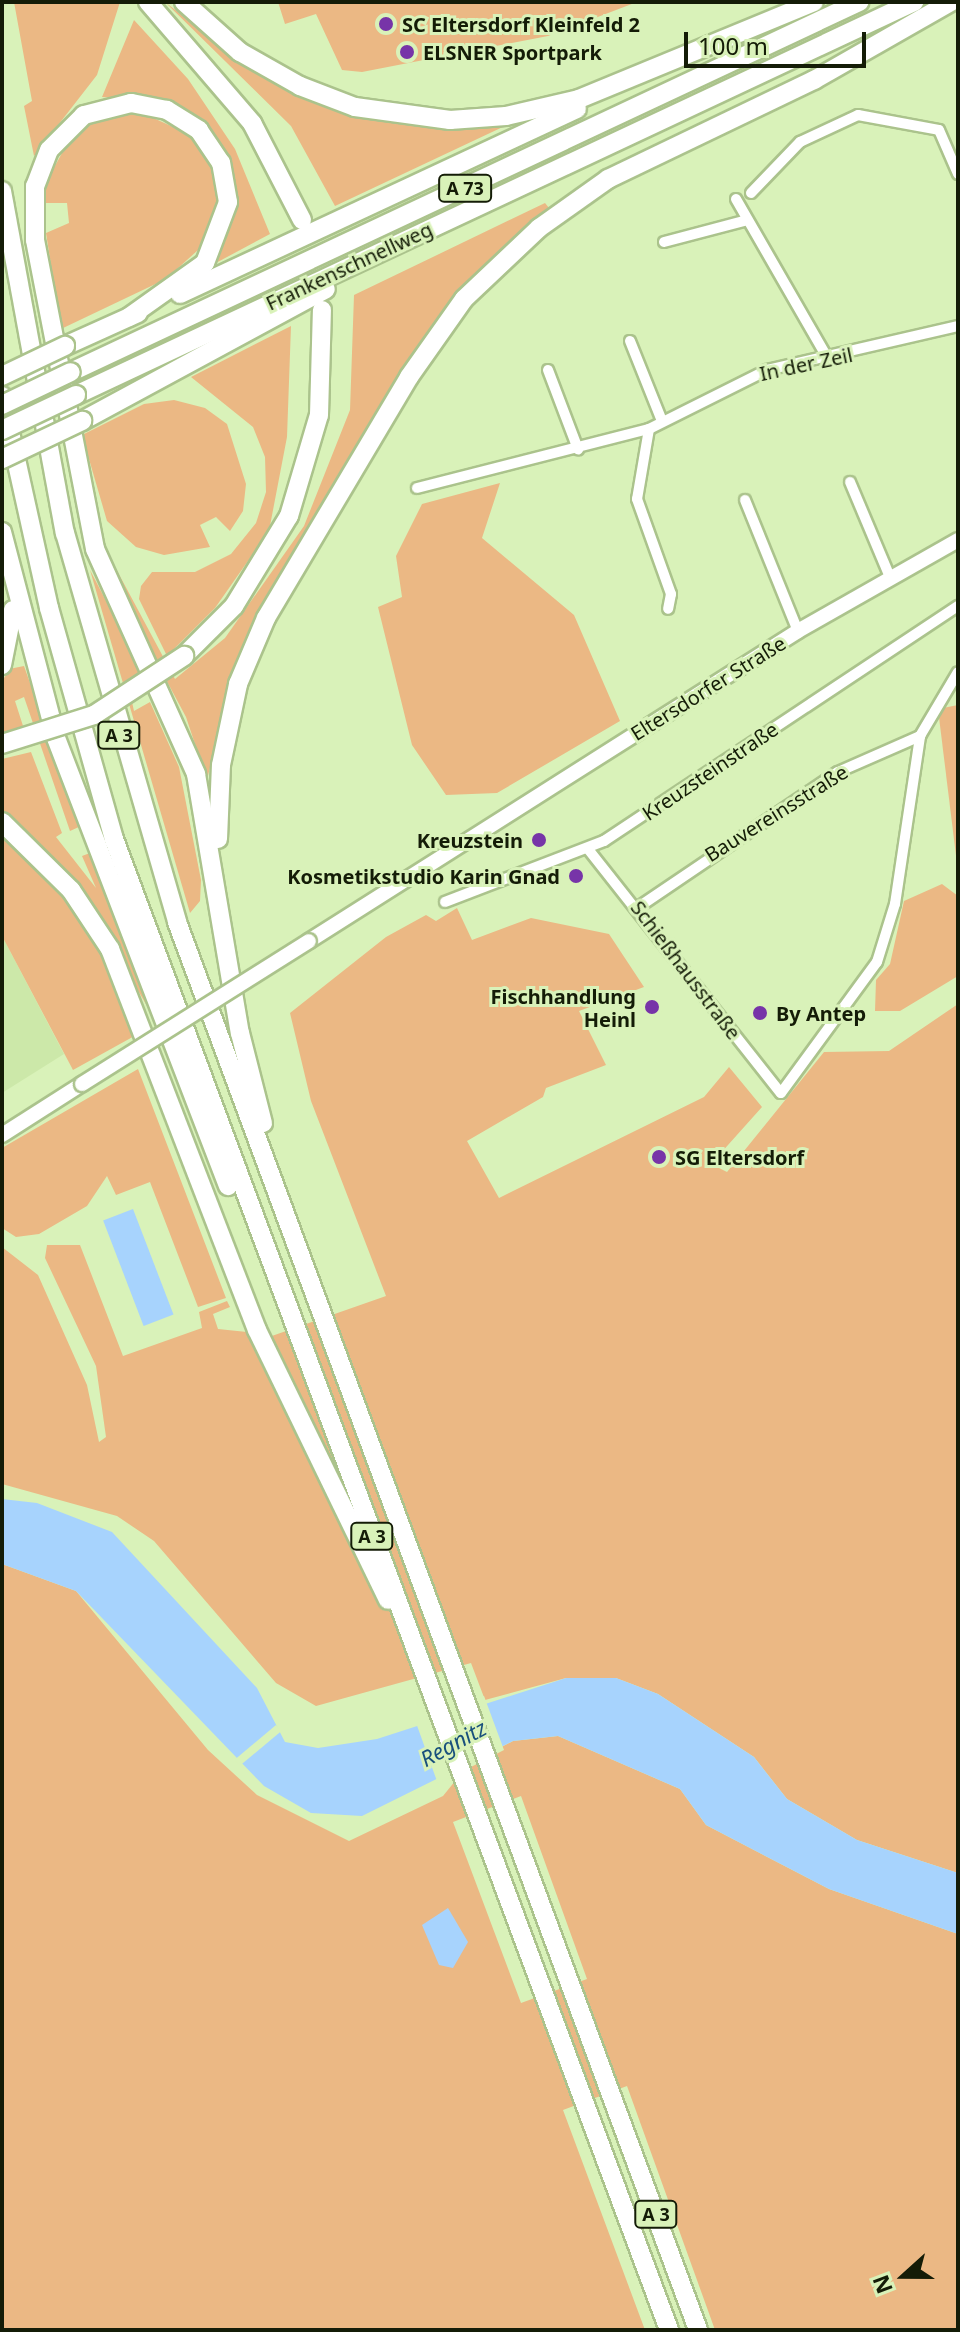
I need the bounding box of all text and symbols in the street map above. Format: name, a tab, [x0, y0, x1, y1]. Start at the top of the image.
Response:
place label: SC Eltersdorf Kleinfeld 2	[402, 12, 640, 36]
marker: SC Eltersdorf Kleinfeld 2	[377, 15, 395, 33]
scale bar	[688, 16, 870, 66]
text: 100 m	[698, 29, 768, 62]
place label: ELSNER Sportpark	[423, 40, 602, 64]
marker: ELSNER Sportpark	[398, 43, 416, 61]
road number: A 73	[437, 174, 493, 202]
street label: Frankenschnellweg	[262, 217, 436, 315]
street label: In der Zeil	[757, 342, 855, 386]
street label: Eltersdorfer Straße	[626, 631, 790, 745]
street label: Kreuzsteinstraße	[638, 717, 782, 825]
road number: A 3	[97, 721, 141, 749]
street label: Bauvereinsstraße	[700, 759, 852, 867]
place label: Kreuzstein	[417, 828, 523, 852]
marker: Kreuzstein	[530, 831, 548, 849]
place label: Kosmetikstudio Karin Gnad	[287, 864, 560, 888]
marker: Kosmetikstudio Karin Gnad	[567, 867, 585, 885]
street label: Schießhausstraße	[626, 896, 746, 1044]
place label: Fischhandlung Heinl	[490, 984, 636, 1031]
marker: Fischhandlung Heinl	[643, 998, 661, 1016]
place label: By Antep	[776, 1001, 866, 1025]
marker: By Antep	[751, 1004, 769, 1022]
place label: SG Eltersdorf	[675, 1145, 804, 1169]
marker: SG Eltersdorf	[650, 1148, 668, 1166]
road number: A 3	[350, 1522, 394, 1550]
water label: Regnitz	[415, 1714, 491, 1772]
road number: A 3	[634, 2200, 678, 2228]
north arrow	[864, 2236, 944, 2316]
text: N	[864, 2271, 899, 2298]

